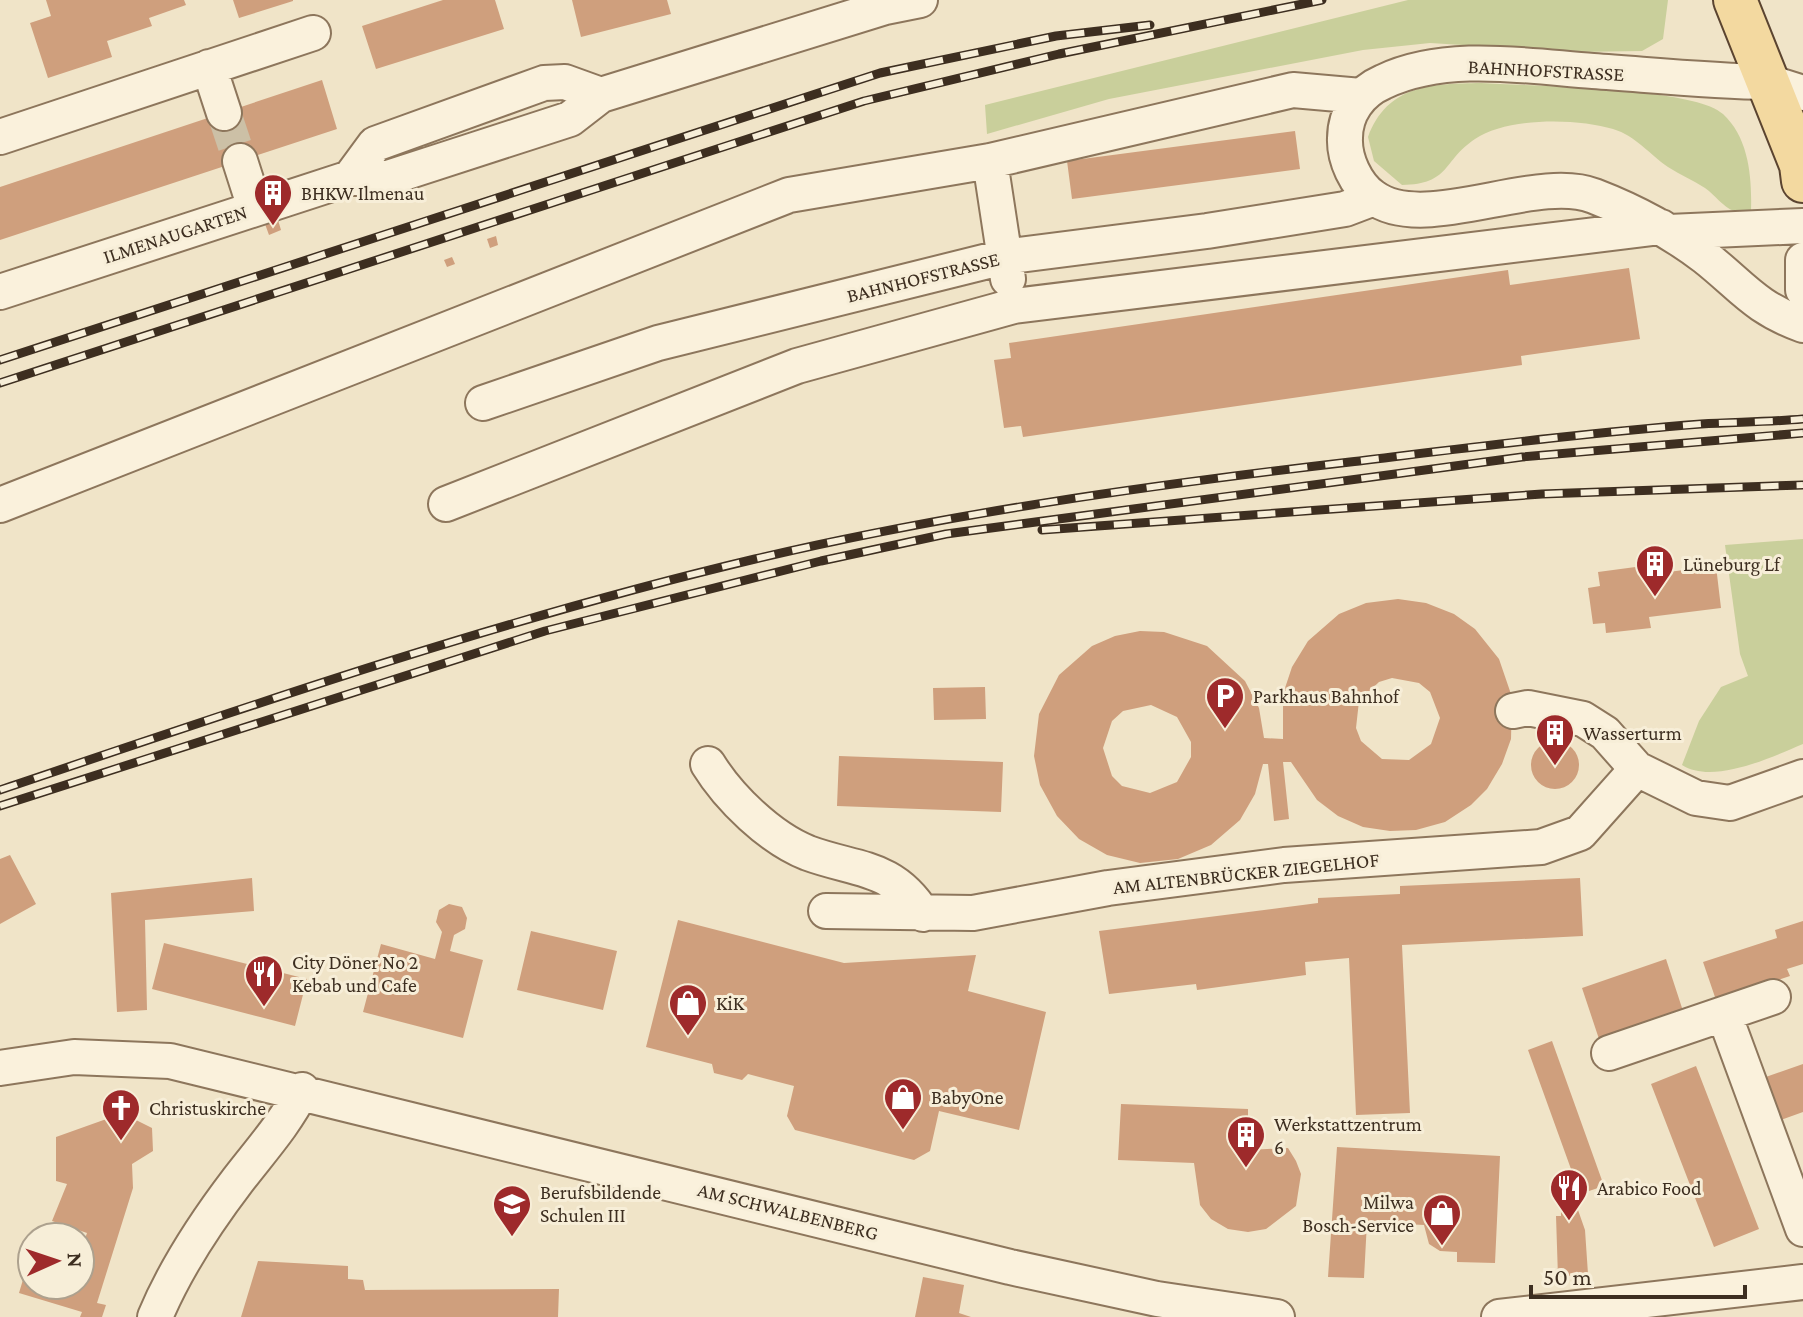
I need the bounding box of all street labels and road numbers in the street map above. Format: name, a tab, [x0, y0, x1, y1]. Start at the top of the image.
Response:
street label: BAHNHOFSTRASSE	[1467, 55, 1625, 85]
street label: ILMENAUGARTEN	[100, 200, 250, 268]
street label: BAHNHOFSTRASSE	[844, 247, 1002, 307]
street label: AM ALTENBRÜCKER ZIEGELHOF	[1112, 848, 1380, 898]
street label: AM SCHWALBENBERG	[695, 1178, 881, 1244]

